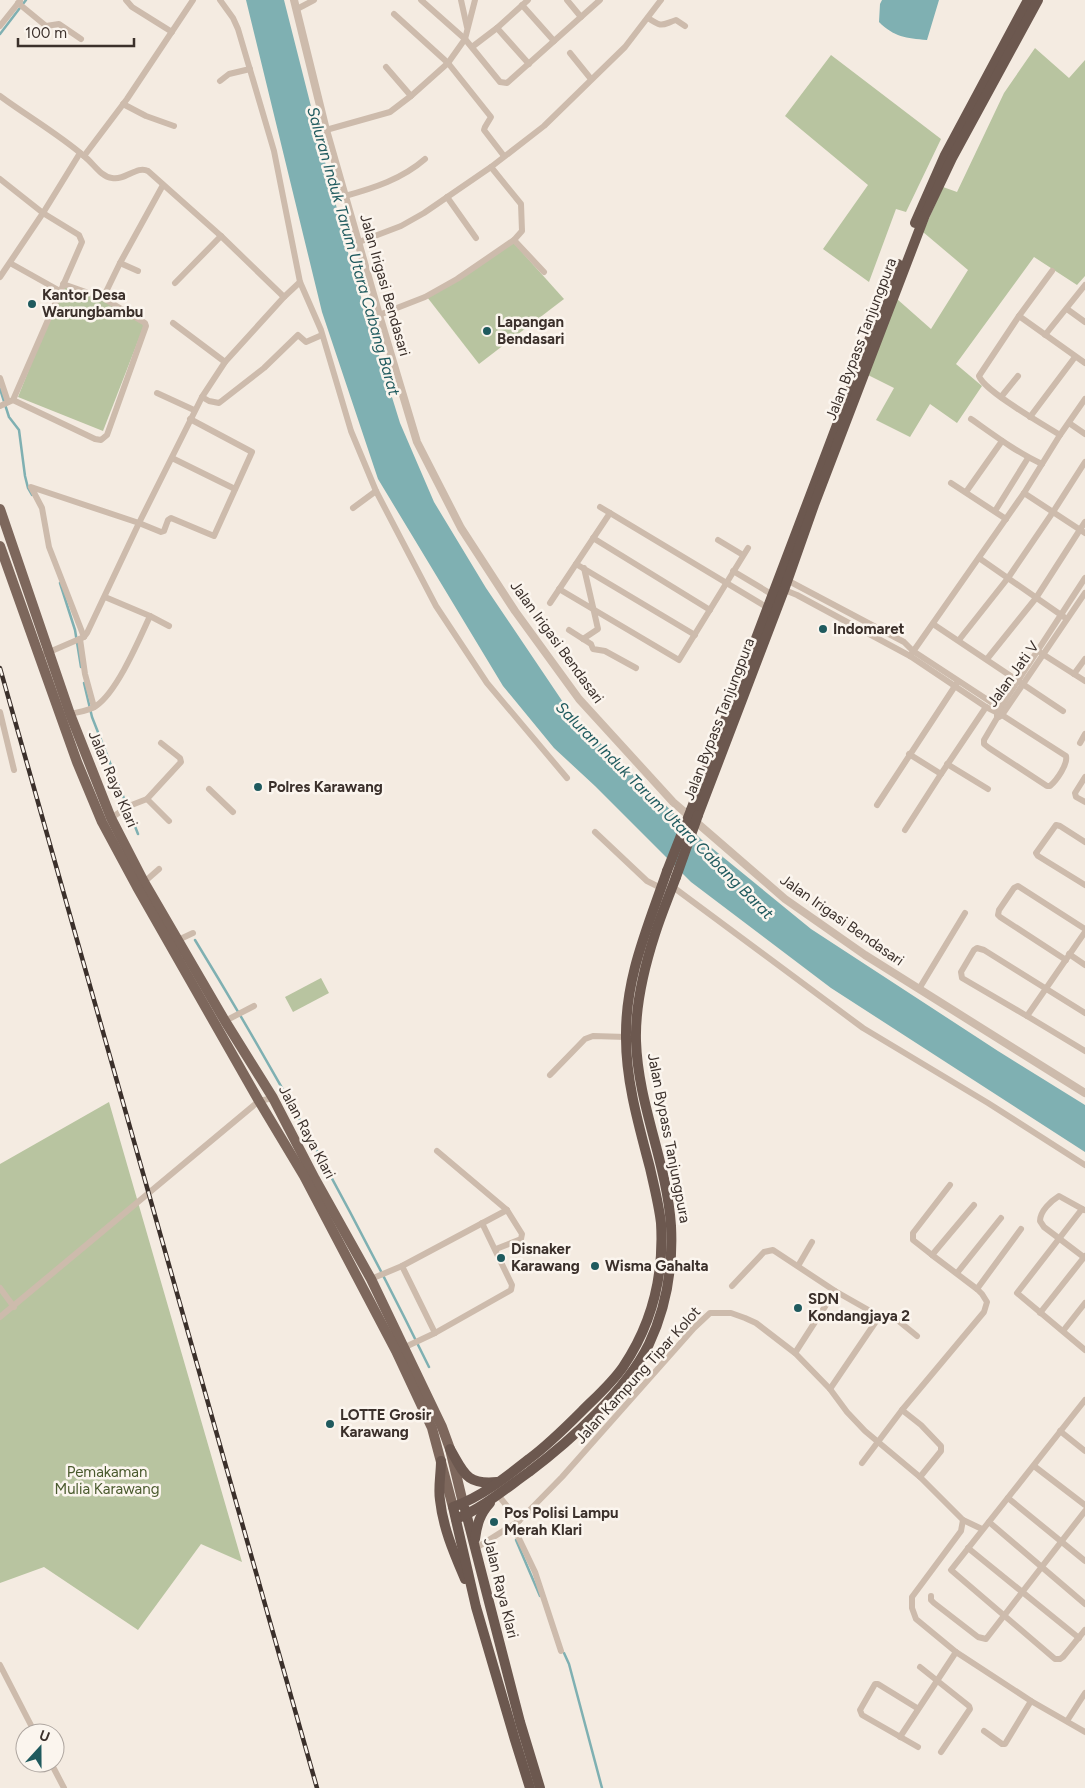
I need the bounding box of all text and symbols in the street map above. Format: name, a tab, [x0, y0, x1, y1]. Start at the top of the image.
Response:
scale bar	[18, 15, 134, 47]
text: 100 m	[25, 24, 67, 42]
water label: Saluran Induk Tarum Utara Cabang Barat	[303, 104, 404, 399]
street label: Jalan Irigasi Bendasari	[356, 212, 414, 358]
street label: Jalan Bypass Tanjungpura	[822, 255, 900, 423]
place label: Kantor Desa Warungbambu	[42, 286, 143, 321]
marker: Kantor Desa Warungbambu	[26, 298, 38, 310]
place label: Lapangan Bendasari	[497, 313, 565, 348]
marker: Lapangan Bendasari	[481, 325, 493, 337]
street label: Jalan Irigasi Bendasari	[507, 577, 607, 707]
place label: Indomaret	[833, 620, 905, 638]
marker: Indomaret	[817, 623, 829, 635]
street label: Jalan Bypass Tanjungpura	[680, 635, 758, 803]
street label: Jalan Jati V	[983, 637, 1043, 710]
water label: Saluran Induk Tarum Utara Cabang Barat	[552, 698, 778, 924]
street label: Jalan Raya Klari	[85, 728, 141, 830]
place label: Polres Karawang	[268, 778, 383, 796]
marker: Polres Karawang	[252, 781, 264, 793]
street label: Jalan Irigasi Bendasari	[777, 870, 907, 970]
street label: Jalan Bypass Tanjungpura	[644, 1052, 694, 1224]
street label: Jalan Raya Klari	[275, 1082, 339, 1182]
place label: Disnaker Karawang	[511, 1240, 580, 1275]
marker: Disnaker Karawang	[495, 1252, 507, 1264]
place label: Wisma Gahalta	[605, 1257, 709, 1275]
marker: Wisma Gahalta	[589, 1260, 601, 1272]
place label: SDN Kondangjaya 2	[808, 1290, 910, 1325]
street label: Jalan Kampung Tipar Kolot	[572, 1302, 705, 1447]
marker: SDN Kondangjaya 2	[792, 1302, 804, 1314]
place label: LOTTE Grosir Karawang	[340, 1406, 432, 1441]
marker: LOTTE Grosir Karawang	[324, 1418, 336, 1430]
park label: Pemakaman Mulia Karawang	[55, 1463, 159, 1498]
place label: Pos Polisi Lampu Merah Klari	[504, 1504, 619, 1539]
marker: Pos Polisi Lampu Merah Klari	[488, 1516, 500, 1528]
street label: Jalan Raya Klari	[480, 1536, 522, 1640]
north arrow	[15, 1723, 65, 1773]
text: U	[37, 1727, 52, 1746]

